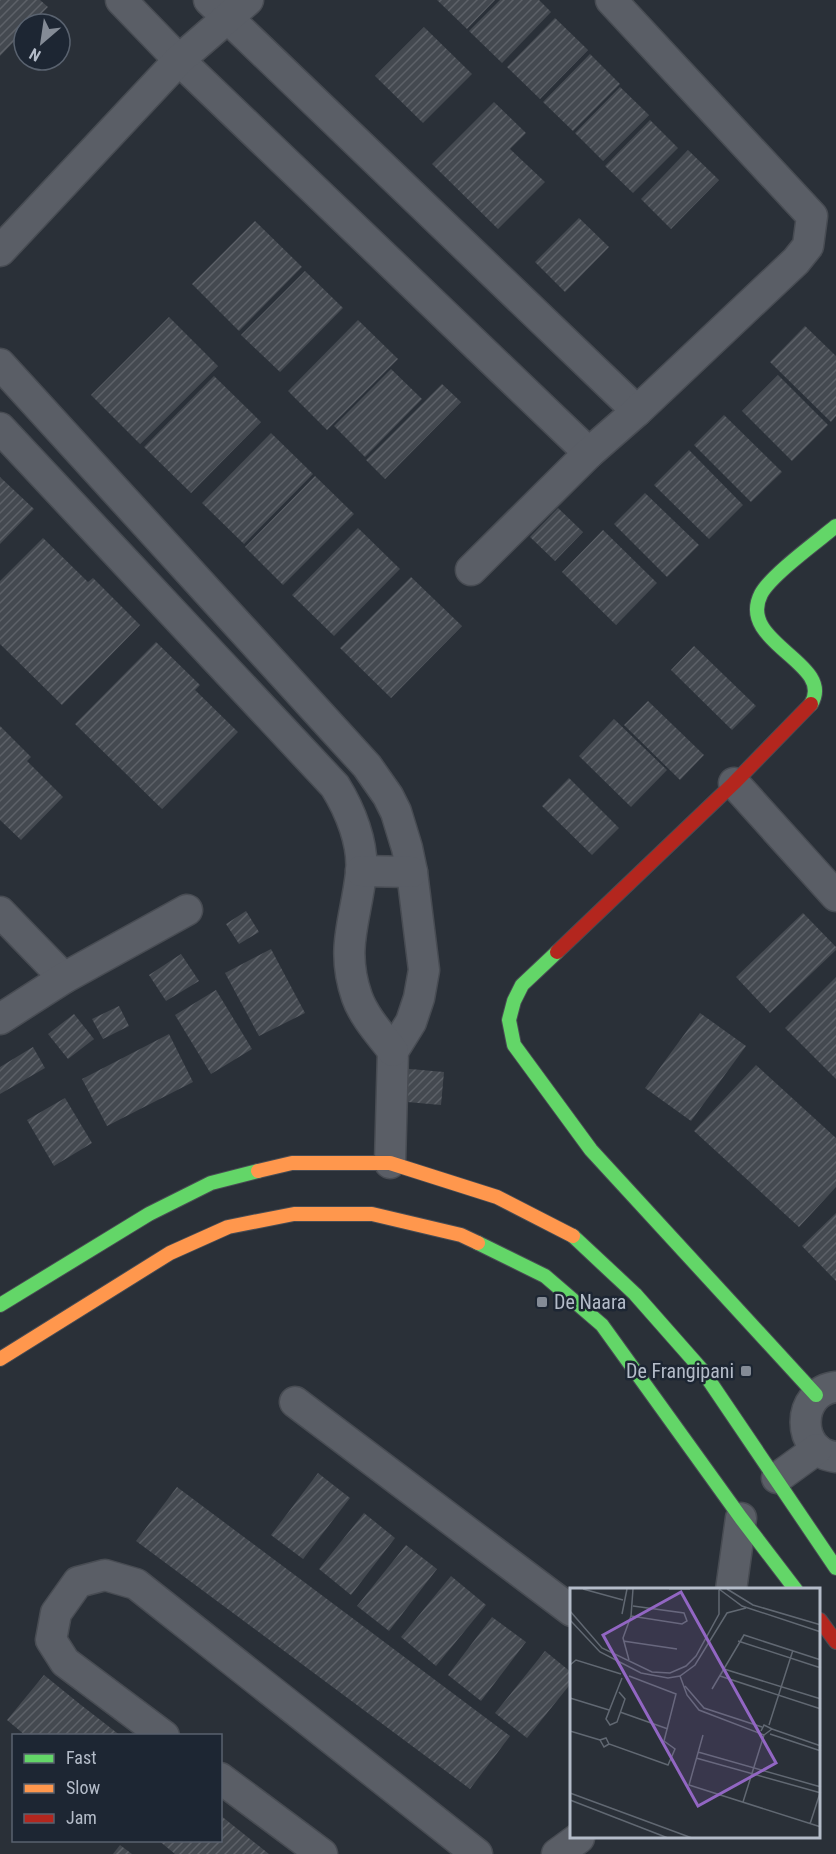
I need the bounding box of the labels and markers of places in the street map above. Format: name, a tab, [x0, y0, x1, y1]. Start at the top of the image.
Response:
place label: De Naara	[554, 1290, 626, 1314]
marker: De Naara	[535, 1295, 549, 1309]
place label: De Frangipani	[626, 1359, 734, 1383]
marker: De Frangipani	[739, 1364, 753, 1378]

